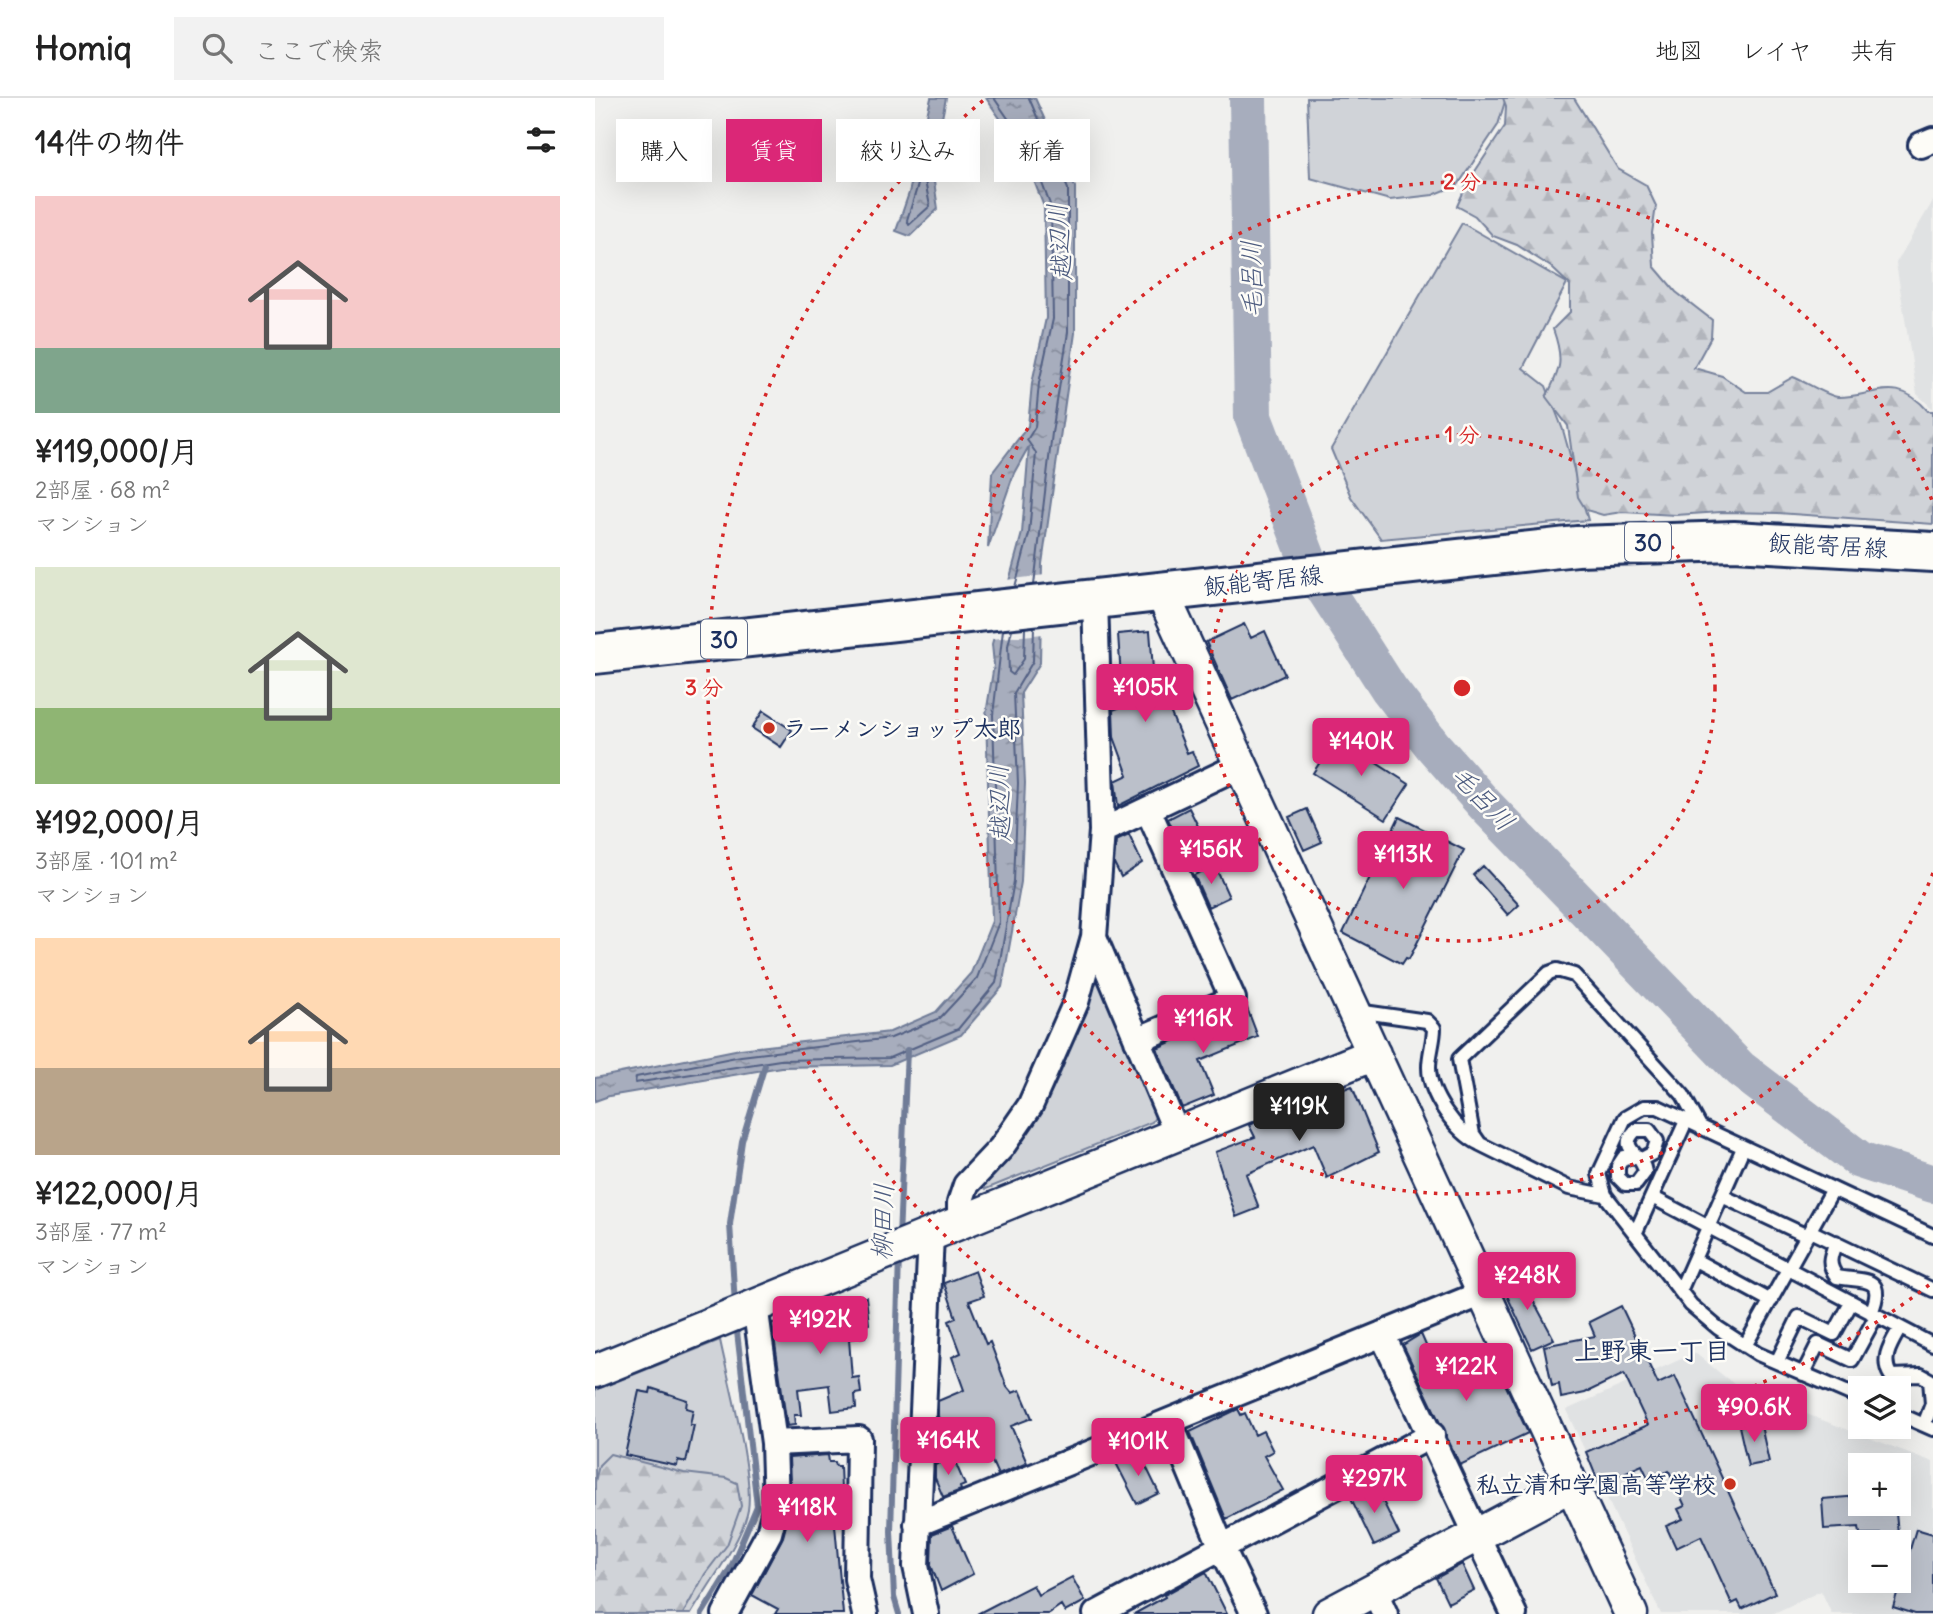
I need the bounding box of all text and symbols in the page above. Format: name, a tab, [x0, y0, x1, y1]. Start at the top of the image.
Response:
search box	[174, 17, 664, 80]
text: Homiq	[35, 27, 132, 69]
icon: search	[198, 29, 236, 67]
text: ここで検索	[254, 34, 384, 67]
text: 地図	[1655, 35, 1703, 65]
text: レイヤ	[1741, 35, 1812, 65]
text: 共有	[1850, 35, 1898, 65]
chip: 購入	[616, 119, 712, 182]
chip: 賃貸	[726, 119, 822, 182]
chip: 絞り込み	[836, 119, 980, 182]
chip: 新着	[994, 119, 1090, 182]
icon: filters	[522, 121, 560, 159]
text: 14件の物件	[35, 123, 184, 161]
text: 2 分	[1443, 168, 1481, 195]
water label: 越辺川	[1040, 202, 1078, 283]
water label: 毛呂川	[1234, 240, 1268, 318]
icon: home	[235, 242, 361, 368]
text: 1 分	[1445, 421, 1479, 448]
text: ¥119,000/月	[35, 432, 199, 470]
text: 2部屋 · 68 m²	[35, 475, 170, 504]
text: マンション	[35, 509, 149, 538]
road number: 30	[1625, 522, 1671, 562]
street label: 飯能寄居線	[1767, 527, 1889, 563]
street label: 飯能寄居線	[1202, 559, 1324, 601]
icon: home	[235, 613, 361, 739]
road number: 30	[701, 620, 747, 659]
pin: ¥105K	[1096, 664, 1194, 724]
text: ¥105K	[1112, 672, 1178, 701]
text: 3 分	[685, 674, 723, 701]
centre of rings	[1450, 676, 1474, 700]
place label: ラーメンショップ太郎	[783, 713, 1021, 743]
pin: ¥140K	[1312, 718, 1410, 778]
marker: ラーメンショップ太郎	[761, 720, 777, 736]
text: ¥140K	[1328, 726, 1394, 755]
water label: 毛呂川	[1444, 758, 1522, 838]
water label: 越辺川	[981, 763, 1017, 844]
text: ¥192,000/月	[35, 803, 204, 841]
pin: ¥156K	[1162, 826, 1260, 886]
pin: ¥113K	[1354, 832, 1452, 891]
text: ¥156K	[1179, 834, 1243, 863]
text: ¥113K	[1374, 839, 1433, 868]
text: 3部屋 · 101 m²	[35, 846, 178, 875]
text: マンション	[35, 880, 149, 909]
icon: home	[235, 984, 361, 1110]
pin: ¥116K	[1154, 996, 1252, 1055]
text: ¥116K	[1173, 1003, 1233, 1032]
pin: ¥119K	[1250, 1084, 1348, 1143]
text: ¥119K	[1269, 1091, 1329, 1120]
text: ¥122,000/月	[35, 1174, 203, 1212]
water label: 柳田川	[864, 1182, 900, 1262]
text: 3部屋 · 77 m²	[35, 1217, 167, 1246]
text: マンション	[35, 1251, 149, 1280]
pin: ¥248K	[1478, 1252, 1576, 1312]
text: ¥248K	[1494, 1260, 1560, 1289]
pin: ¥192K	[771, 1296, 869, 1356]
text: ¥192K	[789, 1304, 851, 1333]
district label: 上野東一丁目	[1574, 1334, 1730, 1367]
pin: ¥122K	[1417, 1344, 1515, 1403]
text: ¥122K	[1435, 1351, 1497, 1380]
map controls	[1848, 1376, 1911, 1593]
button: layers	[1848, 1376, 1911, 1439]
pin: ¥90.6K	[1697, 1384, 1811, 1444]
text: ¥90.6K	[1717, 1392, 1791, 1421]
pin: ¥164K	[899, 1418, 997, 1477]
pin: ¥101K	[1089, 1418, 1187, 1478]
text: ¥164K	[916, 1425, 980, 1454]
text: ¥101K	[1107, 1426, 1169, 1455]
button: +	[1848, 1453, 1911, 1516]
pin: ¥297K	[1325, 1456, 1423, 1515]
text: ¥297K	[1342, 1463, 1406, 1492]
place label: 私立清和学園高等学校	[1476, 1469, 1716, 1499]
marker: 私立清和学園高等学校	[1722, 1476, 1738, 1492]
pin: ¥118K	[758, 1484, 856, 1544]
text: ¥118K	[777, 1492, 837, 1521]
button: −	[1848, 1530, 1911, 1593]

